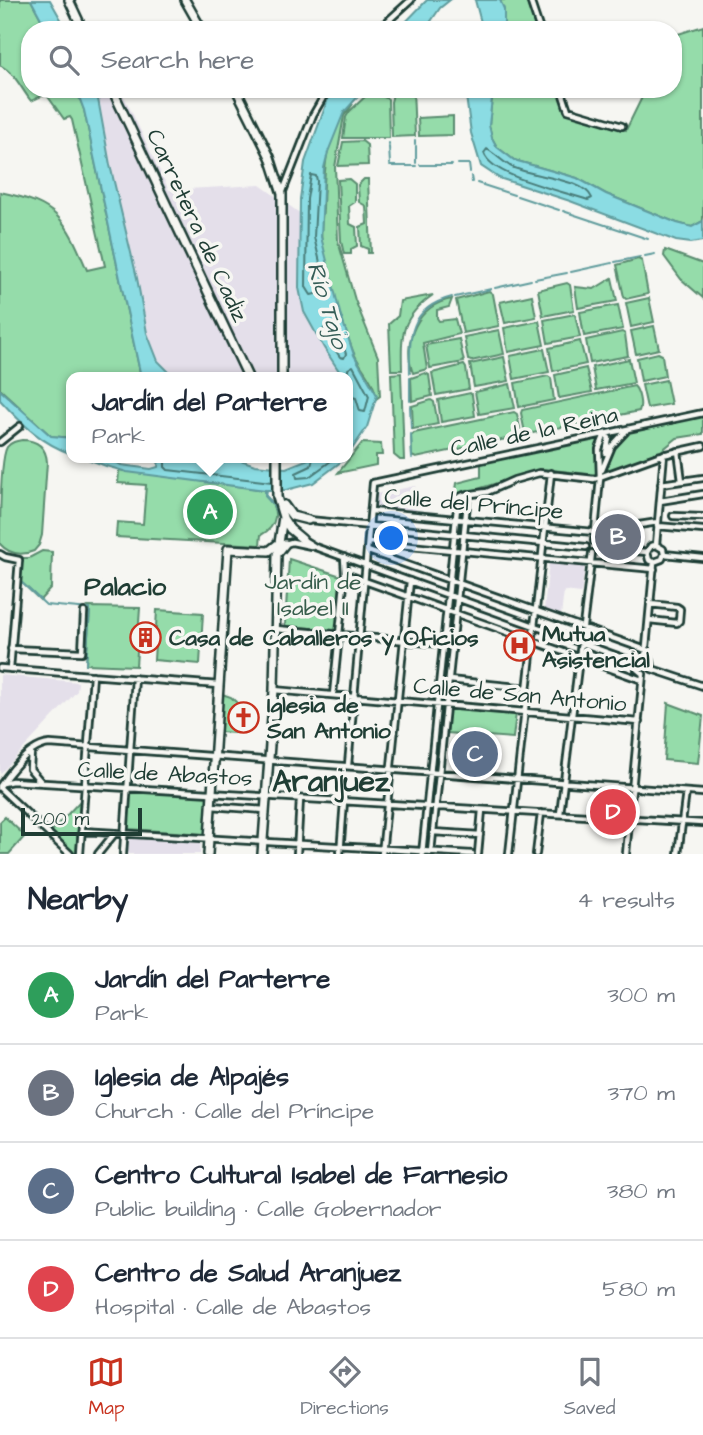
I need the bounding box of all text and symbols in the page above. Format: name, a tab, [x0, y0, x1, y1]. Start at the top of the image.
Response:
search box	[21, 21, 682, 98]
icon: search	[45, 41, 83, 79]
text: Search here	[101, 42, 254, 78]
street label: Carretera de Cadiz	[138, 124, 256, 328]
water label: Río Tajo	[298, 258, 357, 354]
popup	[66, 372, 353, 463]
text: Jardín del Parterre	[92, 384, 327, 420]
street label: Calle de la Reina	[448, 399, 621, 465]
text: Park	[92, 420, 145, 452]
street label: Calle del Príncipe	[383, 480, 565, 528]
pin: A	[187, 486, 233, 538]
pin: B	[595, 511, 641, 563]
your location	[374, 521, 408, 555]
park label: Jardín de Isabel II	[265, 566, 361, 624]
district label: Palacio	[84, 569, 166, 605]
place label: Mutua Asistencial	[542, 618, 650, 676]
building icon: Casa de Caballeros y Oficios	[129, 620, 163, 654]
place label: Casa de Caballeros y Oficios	[169, 622, 479, 656]
hospital icon: Mutua Asistencial	[502, 629, 536, 663]
street label: Calle de San Antonio	[412, 670, 628, 720]
place label: Iglesia de San Antonio	[266, 689, 391, 747]
church icon: Iglesia de San Antonio	[227, 700, 261, 734]
pin: C	[452, 728, 498, 780]
street label: Calle de Abastos	[77, 753, 253, 795]
district label: Aranjuez	[272, 761, 391, 803]
pin: D	[590, 786, 636, 838]
scale bar	[21, 805, 142, 837]
text: 200 m	[32, 806, 89, 833]
text: Nearby	[28, 879, 128, 921]
text: 4 results	[577, 884, 675, 916]
text: Jardín del Parterre	[95, 961, 330, 997]
text: A	[44, 979, 58, 1011]
text: 300 m	[607, 979, 675, 1011]
text: Park	[95, 997, 148, 1029]
text: Iglesia de Alpajés	[95, 1059, 289, 1095]
text: B	[43, 1077, 59, 1109]
text: 370 m	[608, 1077, 675, 1109]
text: Church · Calle del Príncipe	[95, 1095, 374, 1127]
text: Centro Cultural Isabel de Farnesio	[95, 1157, 507, 1193]
text: C	[43, 1175, 59, 1207]
text: 380 m	[607, 1175, 675, 1207]
text: Public building · Calle Gobernador	[95, 1193, 442, 1225]
text: Centro de Salud Aranjuez	[95, 1255, 401, 1291]
text: D	[44, 1273, 58, 1305]
text: 580 m	[602, 1273, 675, 1305]
text: Hospital · Calle de Abastos	[95, 1291, 371, 1323]
tab: Map	[87, 1353, 125, 1422]
tab: Directions	[300, 1353, 389, 1422]
tab: Saved	[564, 1353, 615, 1422]

